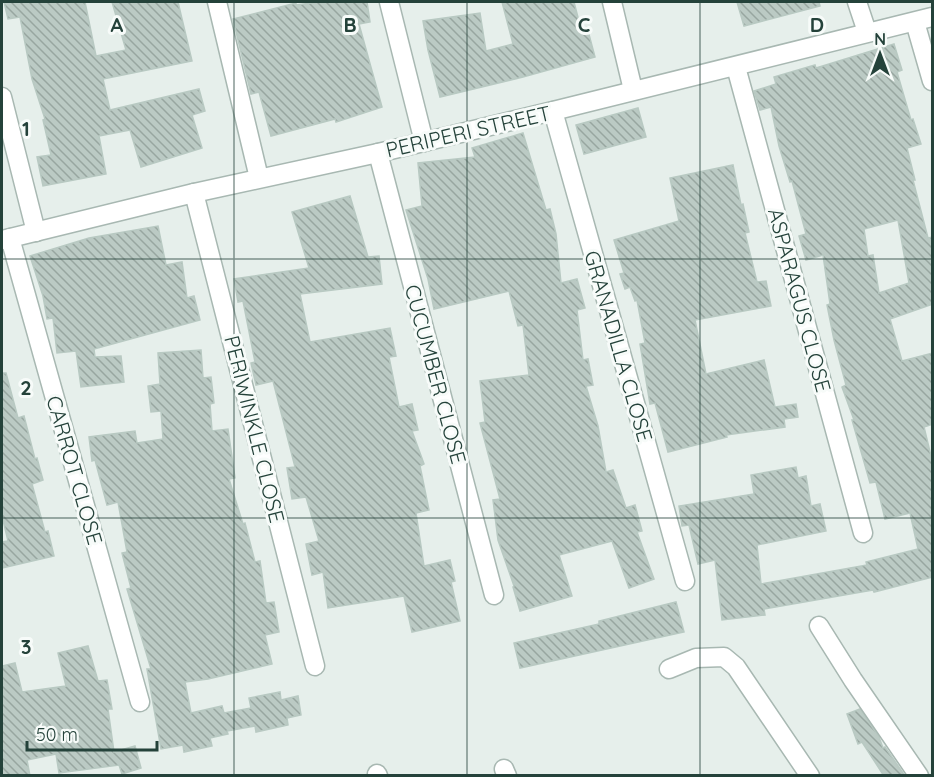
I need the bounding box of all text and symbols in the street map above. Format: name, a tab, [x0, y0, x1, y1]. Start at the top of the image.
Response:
text: A	[111, 12, 124, 37]
text: B	[343, 12, 357, 37]
text: C	[578, 12, 591, 37]
text: D	[810, 12, 824, 37]
north arrow	[850, 24, 910, 84]
text: N	[874, 29, 886, 49]
street label: PERIPERI STREET	[383, 99, 553, 163]
text: 1	[22, 116, 30, 141]
street label: ASPARAGUS CLOSE	[763, 205, 837, 395]
street label: GRANADILLA CLOSE	[579, 247, 659, 445]
street label: CUCUMBER CLOSE	[400, 281, 472, 467]
street label: PERIWINKLE CLOSE	[219, 333, 291, 525]
text: 2	[20, 375, 32, 400]
street label: CARROT CLOSE	[41, 392, 109, 548]
text: 3	[21, 634, 31, 659]
scale bar	[27, 714, 158, 752]
text: 50 m	[36, 723, 78, 746]

